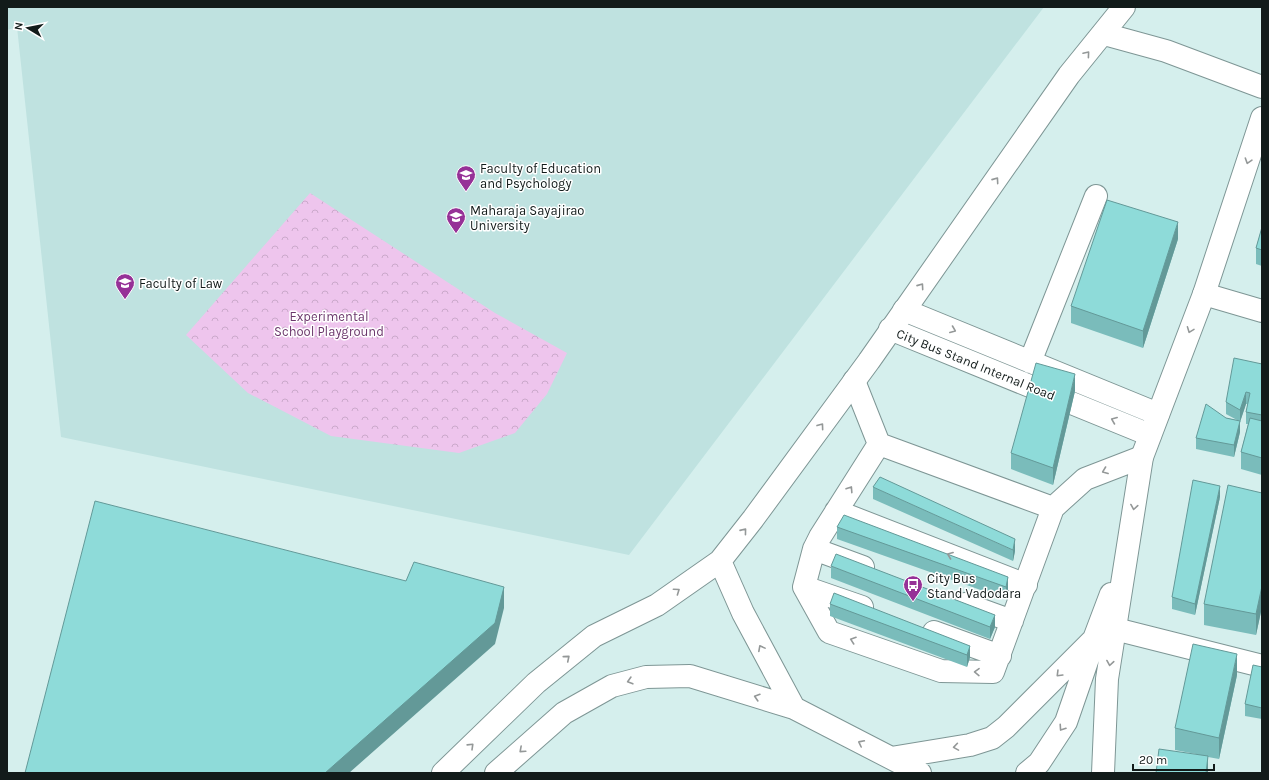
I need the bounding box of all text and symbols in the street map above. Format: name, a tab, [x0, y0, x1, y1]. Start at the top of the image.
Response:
north arrow	[8, 8, 48, 48]
text: N	[12, 21, 26, 31]
one-way arrow	[1082, 52, 1089, 59]
one-way arrow	[1244, 157, 1253, 164]
place label: Faculty of Education and Psychology	[480, 161, 601, 191]
school or university icon: Faculty of Education and Psychology	[455, 164, 477, 192]
one-way arrow	[991, 177, 998, 184]
place label: Maharaja Sayajirao University	[470, 203, 584, 233]
school or university icon: Maharaja Sayajirao University	[445, 206, 467, 234]
school or university icon: Faculty of Law	[114, 272, 136, 300]
place label: Faculty of Law	[139, 276, 223, 291]
one-way arrow	[916, 283, 924, 290]
park label: Experimental School Playground	[274, 309, 384, 339]
street label: City Bus Stand Internal Road	[894, 326, 1057, 403]
one-way arrow	[950, 326, 957, 334]
one-way arrow	[1186, 327, 1194, 334]
one-way arrow	[1110, 417, 1117, 425]
one-way arrow	[816, 423, 824, 430]
one-way arrow	[1102, 466, 1109, 474]
one-way arrow	[845, 486, 852, 493]
one-way arrow	[1130, 504, 1139, 510]
one-way arrow	[739, 528, 746, 535]
one-way arrow	[947, 552, 954, 560]
place label: City Bus Stand Vadodara	[927, 571, 1021, 601]
bus stop icon: City Bus Stand Vadodara	[902, 574, 924, 602]
one-way arrow	[673, 588, 680, 596]
one-way arrow	[849, 636, 856, 645]
one-way arrow	[759, 644, 766, 652]
one-way arrow	[562, 656, 570, 663]
one-way arrow	[1106, 660, 1115, 666]
one-way arrow	[974, 668, 980, 676]
one-way arrow	[1056, 669, 1064, 677]
one-way arrow	[627, 676, 634, 685]
one-way arrow	[753, 693, 760, 702]
one-way arrow	[1060, 724, 1067, 731]
one-way arrow	[857, 740, 865, 747]
one-way arrow	[953, 742, 959, 751]
one-way arrow	[466, 743, 474, 751]
one-way arrow	[519, 745, 527, 753]
scale bar	[1133, 746, 1214, 772]
text: 20 m	[1139, 753, 1167, 767]

